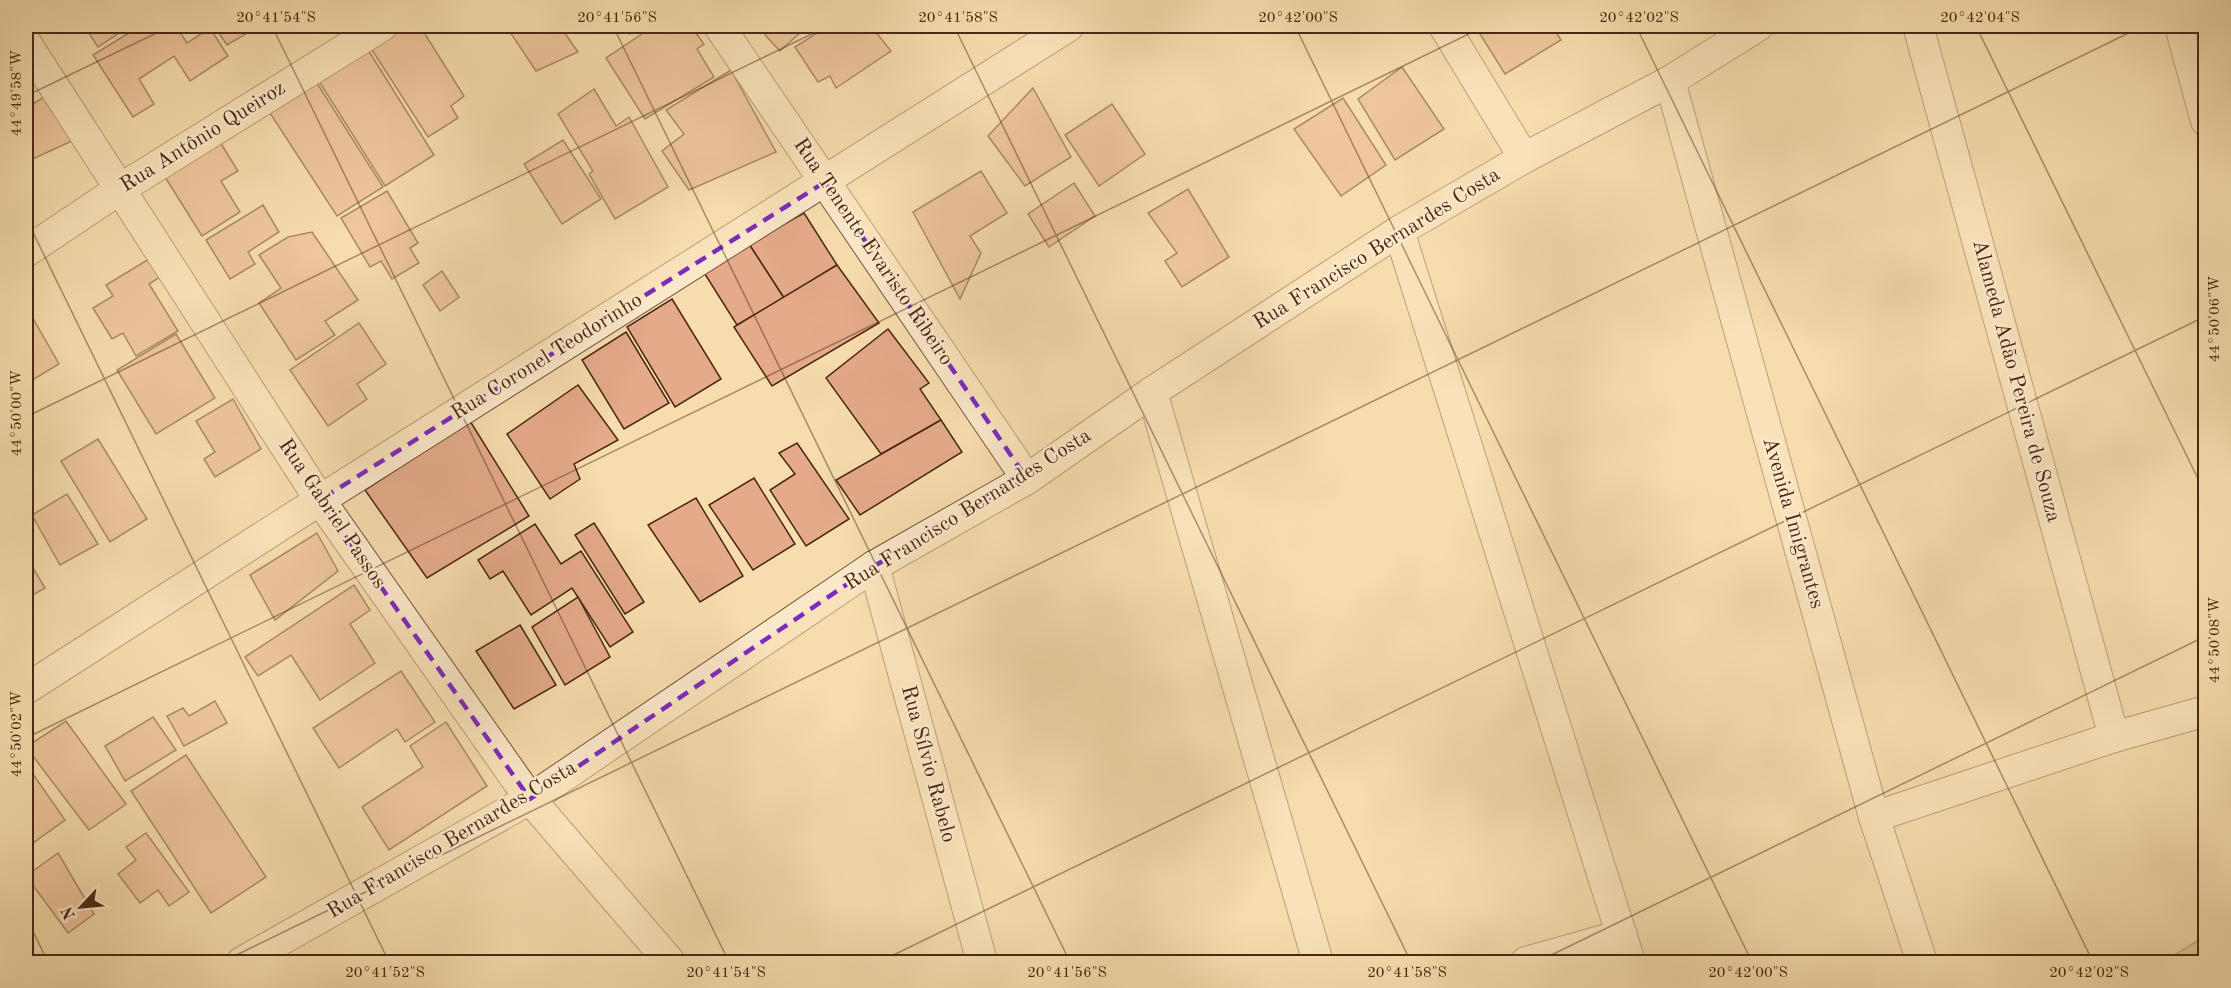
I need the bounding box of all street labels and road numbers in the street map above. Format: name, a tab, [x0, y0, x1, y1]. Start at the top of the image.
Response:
street label: Rua Antônio Queiroz	[117, 78, 289, 196]
street label: Rua Tenente Evaristo Ribeiro	[789, 135, 957, 369]
street label: Rua Francisco Bernardes Costa	[1250, 164, 1504, 334]
street label: Alameda Adão Pereira de Souza	[1968, 237, 2064, 525]
street label: Rua Coronel Teodorinho	[448, 290, 646, 424]
street label: Rua Francisco Bernardes Costa	[841, 425, 1095, 595]
street label: Rua Gabriel Passos	[274, 435, 390, 593]
street label: Avenida Imigrantes	[1758, 435, 1828, 611]
street label: Rua Sílvio Rabelo	[897, 683, 959, 845]
street label: Rua Francisco Bernardes Costa	[324, 757, 580, 923]

